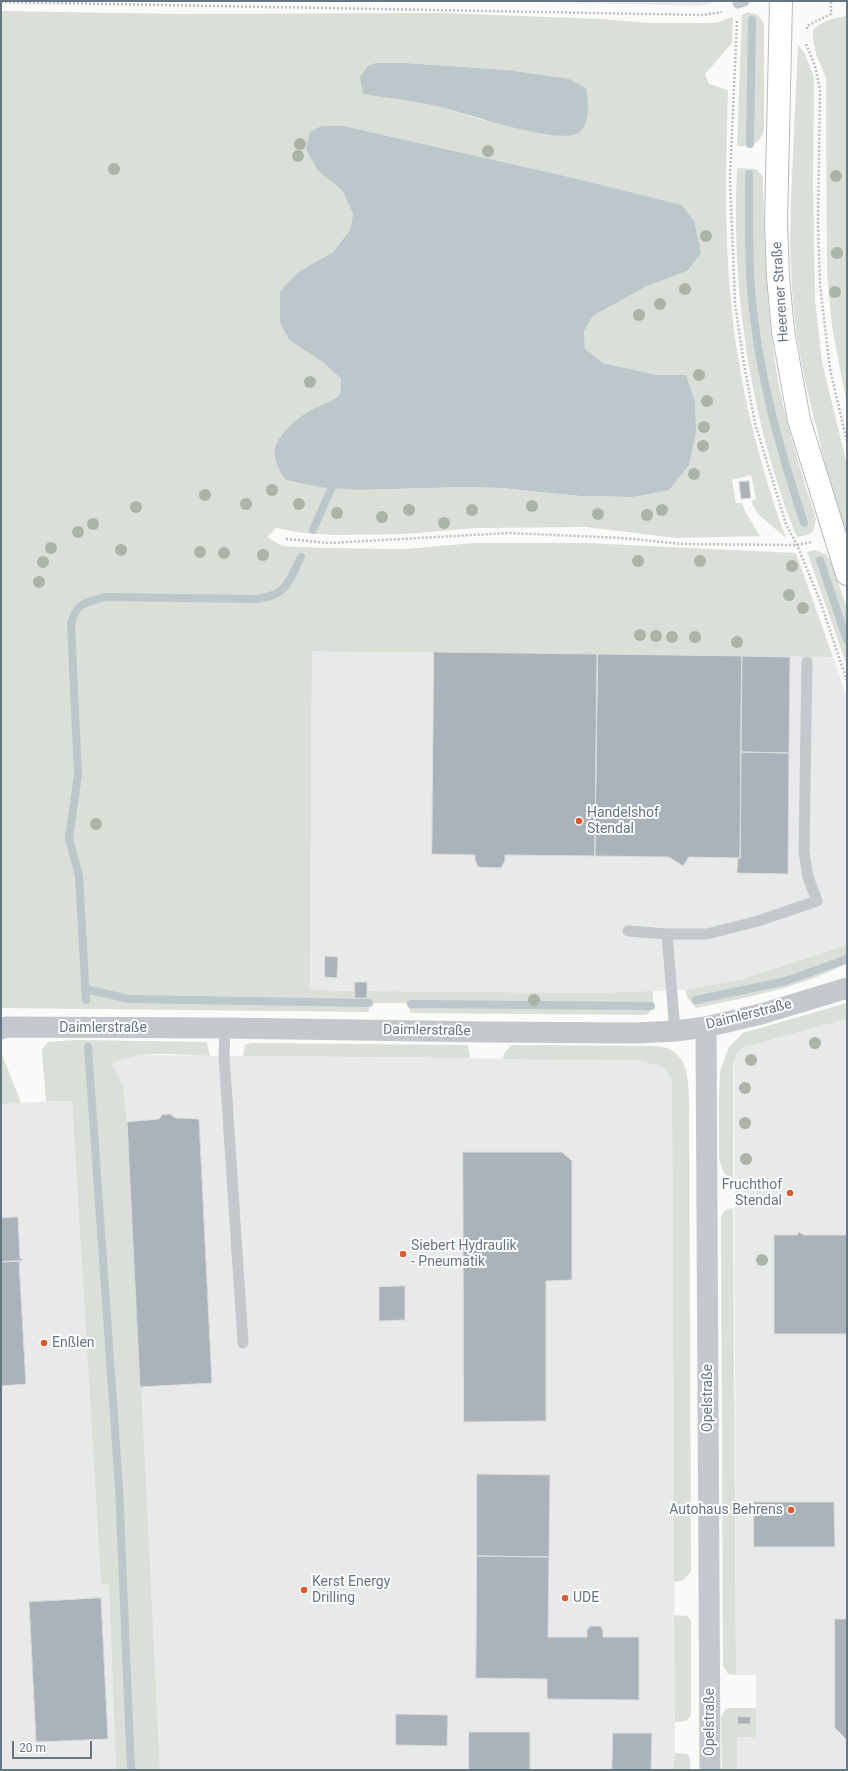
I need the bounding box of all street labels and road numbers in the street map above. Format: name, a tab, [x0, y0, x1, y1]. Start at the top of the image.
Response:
street label: Heerener Straße	[769, 241, 793, 343]
street label: Daimlerstraße	[704, 996, 794, 1034]
street label: Daimlerstraße	[59, 1020, 147, 1036]
street label: Daimlerstraße	[383, 1022, 471, 1040]
street label: Opelstraße	[700, 1364, 716, 1432]
street label: Opelstraße	[702, 1688, 718, 1756]

